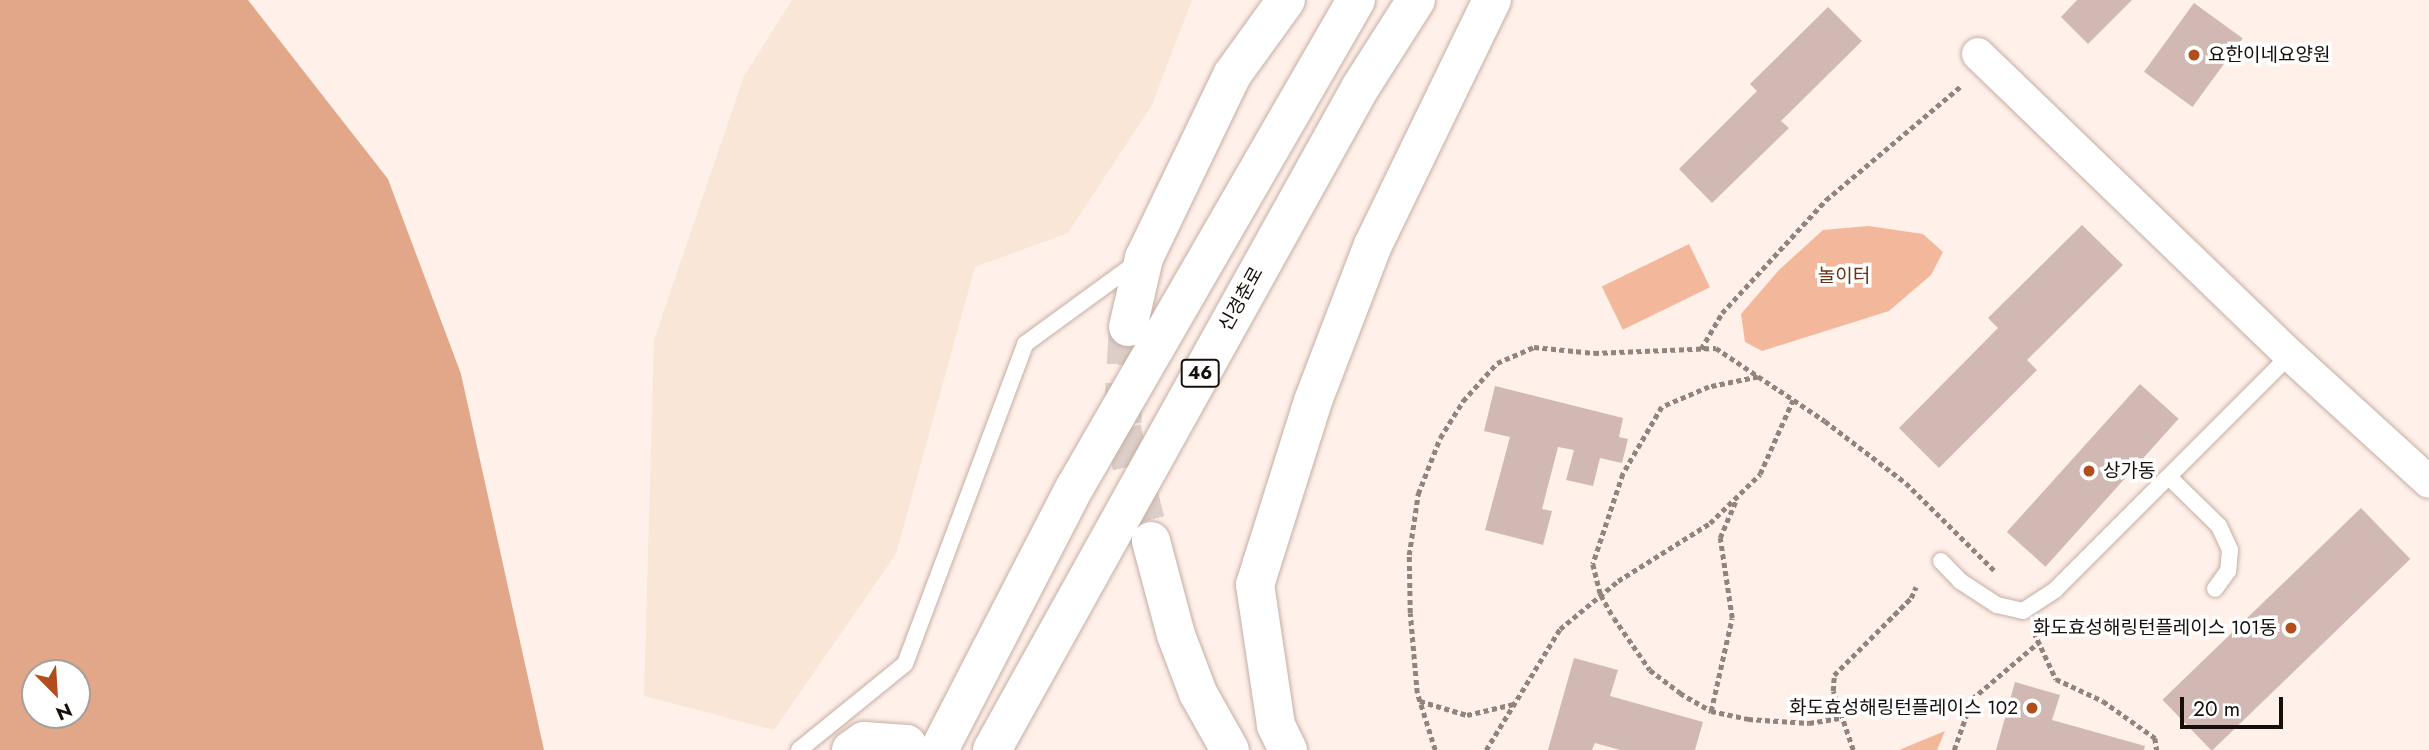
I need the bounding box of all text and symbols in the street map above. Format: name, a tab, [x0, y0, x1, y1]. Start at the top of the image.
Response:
place label: 요한이네요양원	[2208, 44, 2330, 66]
marker: 요한이네요양원	[2186, 47, 2202, 63]
street label: 신경춘로	[1214, 263, 1268, 335]
park label: 놀이터	[1818, 265, 1870, 287]
road number: 46	[1179, 358, 1221, 388]
place label: 상가동	[2103, 460, 2155, 482]
marker: 상가동	[2081, 463, 2097, 479]
place label: 화도효성해링턴플레이스 101동	[2033, 617, 2277, 639]
marker: 화도효성해링턴플레이스 101동	[2283, 620, 2299, 636]
north arrow	[21, 659, 91, 729]
scale bar	[2184, 684, 2287, 728]
text: 20 m	[2193, 694, 2240, 724]
text: N	[52, 696, 76, 727]
place label: 화도효성해링턴플레이스 102	[1789, 697, 2018, 719]
marker: 화도효성해링턴플레이스 102	[2024, 700, 2040, 716]

